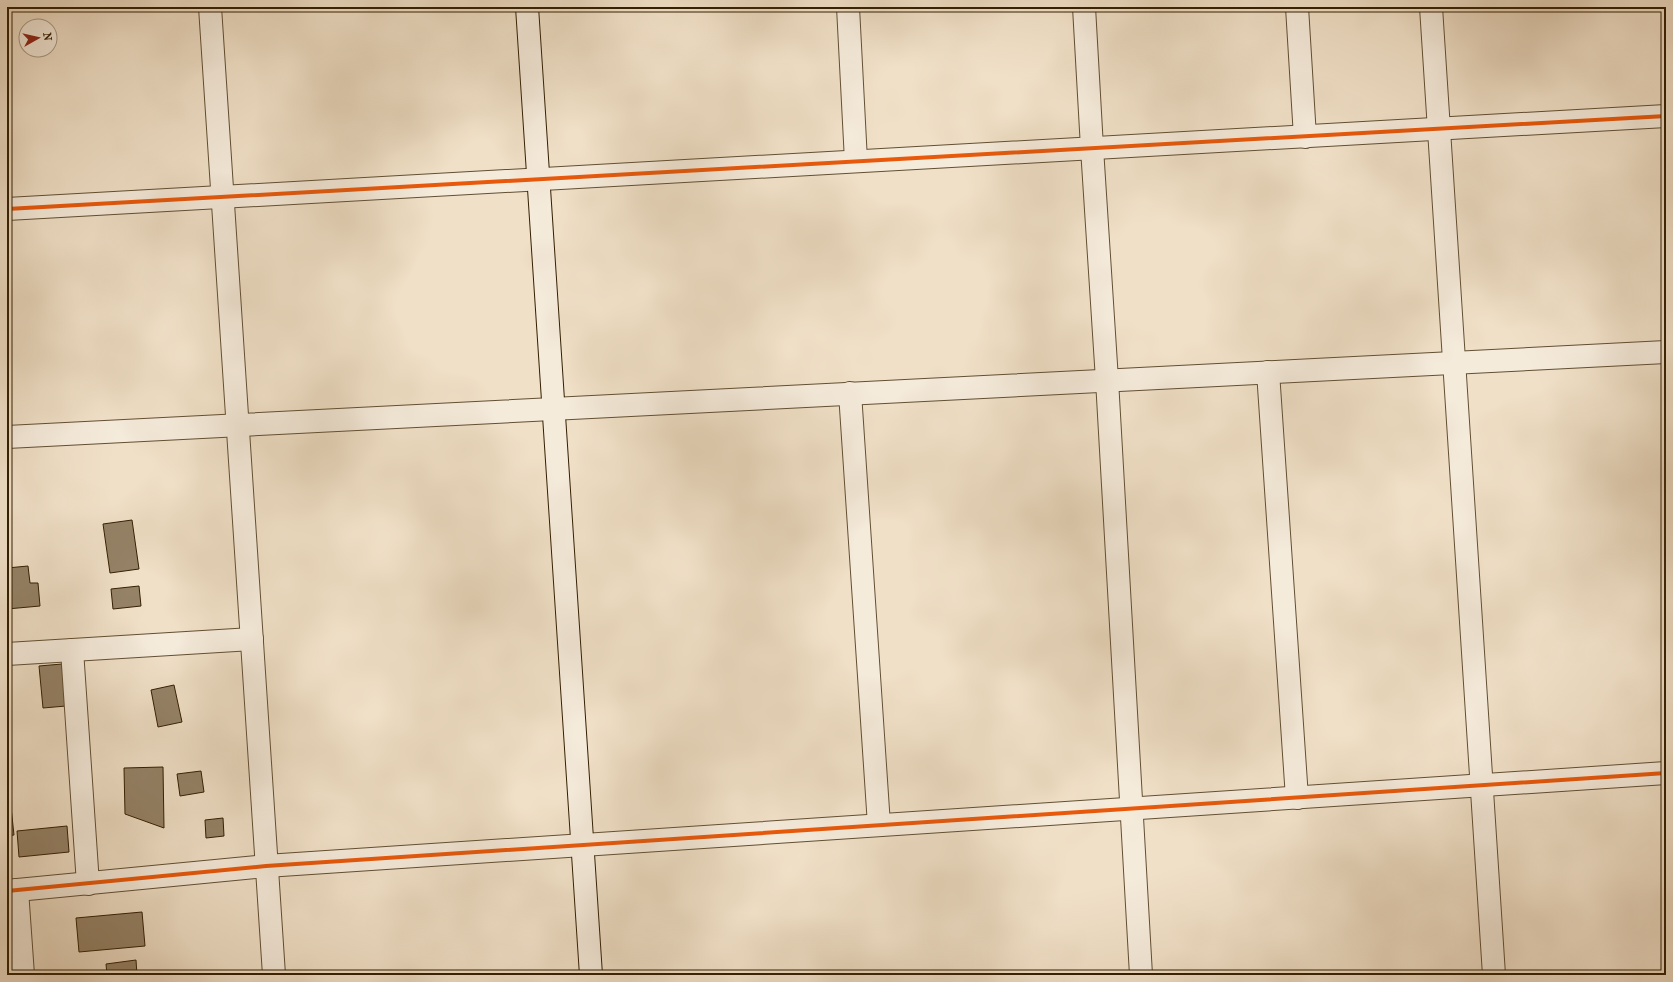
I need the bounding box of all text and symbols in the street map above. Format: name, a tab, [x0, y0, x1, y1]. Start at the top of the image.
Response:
north arrow	[18, 18, 58, 58]
text: N	[40, 32, 55, 42]

